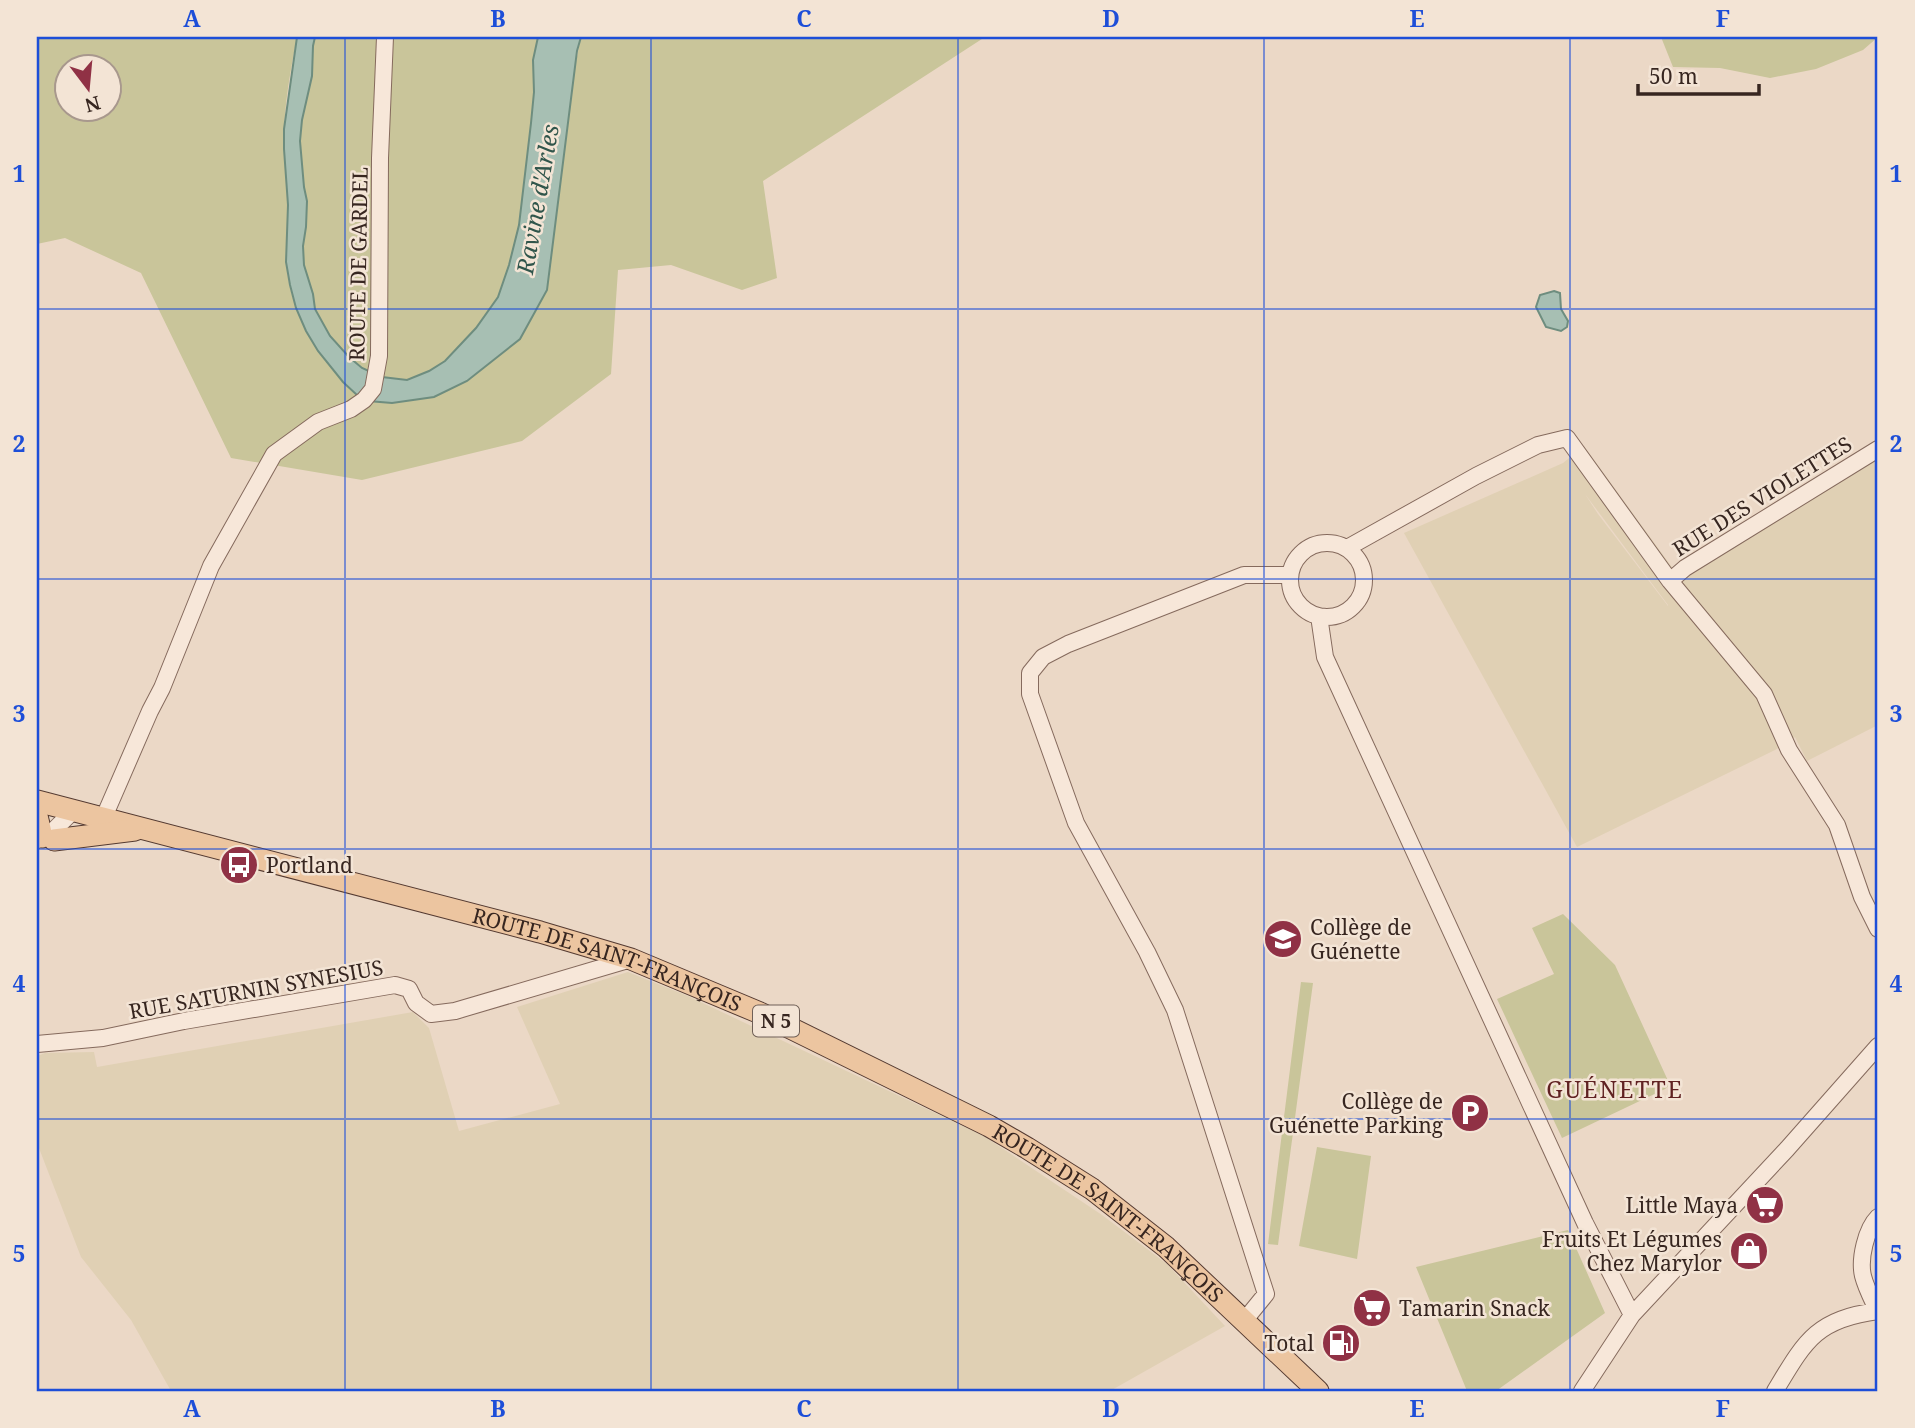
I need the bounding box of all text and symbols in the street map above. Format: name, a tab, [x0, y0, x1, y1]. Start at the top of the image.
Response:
text: A	[183, 2, 201, 34]
text: B	[490, 2, 506, 34]
text: C	[796, 2, 812, 34]
text: D	[1102, 2, 1120, 34]
text: E	[1409, 2, 1425, 34]
text: F	[1716, 2, 1730, 34]
north arrow	[52, 52, 122, 122]
scale bar	[1638, 52, 1759, 96]
text: 50 m	[1649, 62, 1698, 90]
text: N	[82, 90, 103, 119]
water label: Ravine d'Arles	[508, 121, 566, 277]
text: 1	[13, 157, 26, 189]
text: 1	[1890, 157, 1903, 189]
street label: ROUTE DE GARDEL	[342, 167, 374, 361]
text: 2	[13, 427, 26, 459]
text: 2	[1890, 427, 1903, 459]
street label: RUE DES VIOLETTES	[1667, 429, 1857, 563]
text: 3	[13, 697, 26, 729]
text: 3	[1890, 697, 1903, 729]
bus stop icon: Portland	[218, 844, 260, 886]
place label: Portland	[266, 851, 353, 879]
street label: ROUTE DE SAINT-FRANÇOIS	[469, 901, 746, 1018]
place label: Collège de Guénette	[1310, 913, 1411, 965]
school or university icon: Collège de Guénette	[1262, 918, 1304, 960]
street label: RUE SATURNIN SYNESIUS	[127, 953, 385, 1025]
text: 4	[13, 967, 26, 999]
text: 4	[1890, 967, 1903, 999]
road number: N 5	[753, 1006, 799, 1036]
district label: GUÉNETTE	[1546, 1073, 1684, 1105]
place label: Collège de Guénette Parking	[1269, 1087, 1444, 1139]
parking icon: Collège de Guénette Parking	[1449, 1092, 1491, 1134]
street label: ROUTE DE SAINT-FRANÇOIS	[988, 1117, 1230, 1309]
supermarket icon: Little Maya	[1744, 1184, 1786, 1226]
place label: Little Maya	[1625, 1191, 1738, 1219]
place label: Fruits Et Légumes Chez Marylor	[1542, 1225, 1722, 1277]
shop icon: Fruits Et Légumes Chez Marylor	[1728, 1230, 1770, 1272]
text: 5	[13, 1237, 26, 1269]
text: 5	[1890, 1237, 1903, 1269]
supermarket icon: Tamarin Snack	[1351, 1287, 1393, 1329]
place label: Tamarin Snack	[1399, 1294, 1550, 1322]
fuel station icon: Total	[1320, 1322, 1362, 1364]
place label: Total	[1264, 1329, 1314, 1357]
text: A	[183, 1392, 201, 1424]
text: B	[490, 1392, 506, 1424]
text: C	[796, 1392, 812, 1424]
text: D	[1102, 1392, 1120, 1424]
text: E	[1409, 1392, 1425, 1424]
text: F	[1716, 1392, 1730, 1424]

